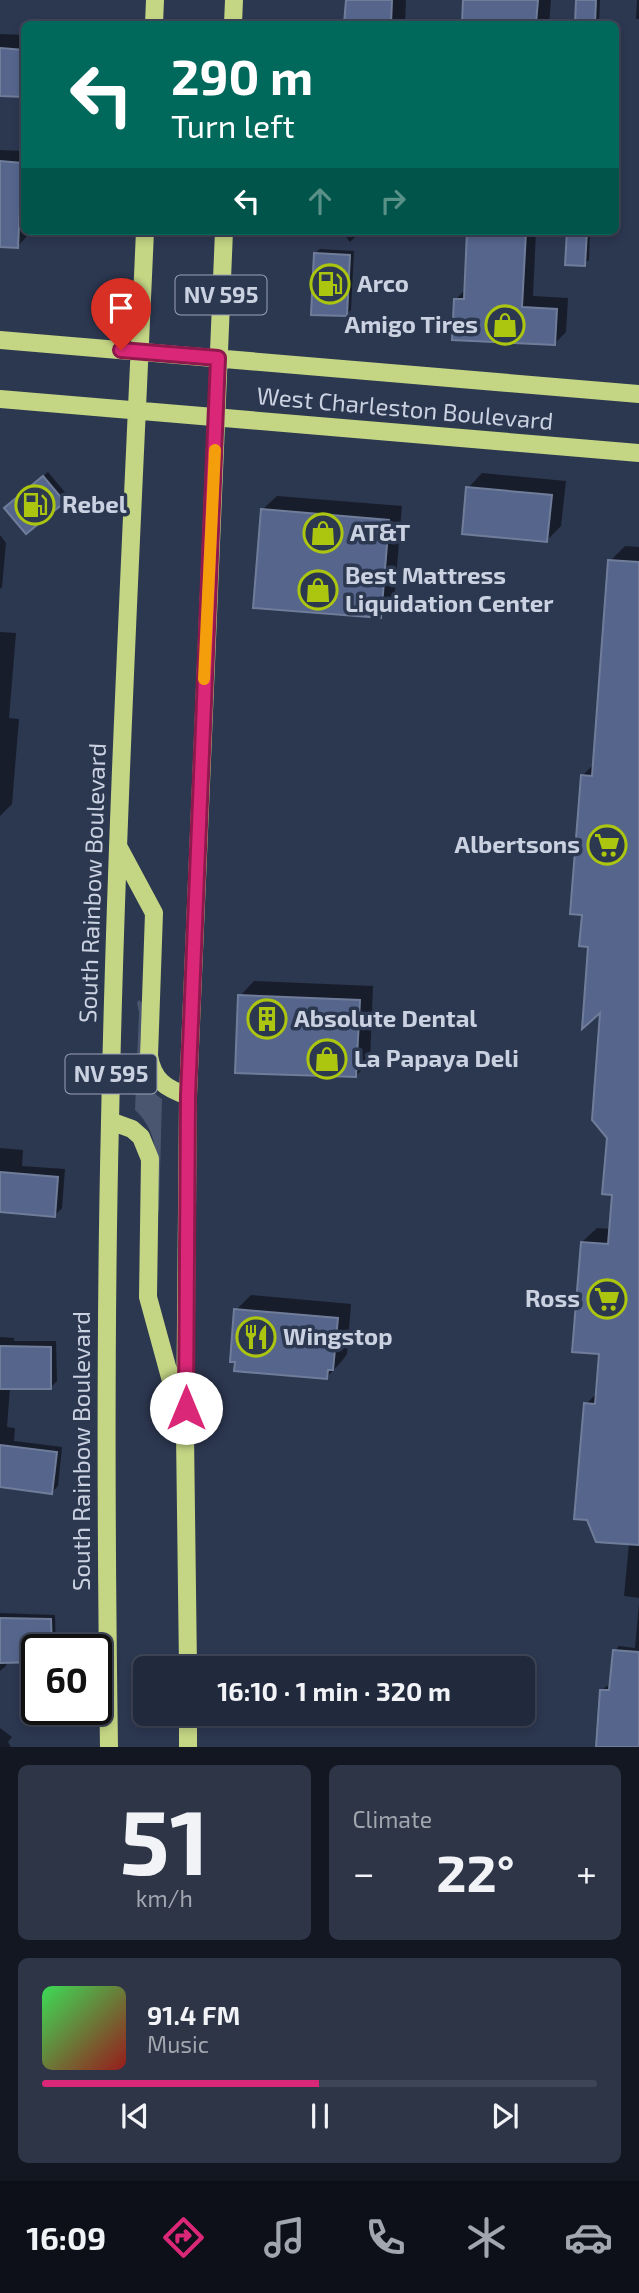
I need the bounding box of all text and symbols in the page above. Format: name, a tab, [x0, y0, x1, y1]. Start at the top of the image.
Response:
text: 290 m	[171, 46, 313, 105]
icon: left	[56, 49, 147, 140]
text: Turn left	[171, 106, 295, 144]
icon: left	[228, 182, 266, 220]
icon: ahead	[301, 182, 339, 220]
icon: right	[374, 182, 412, 220]
fuel station icon: Arco	[309, 263, 351, 305]
place label: Arco	[357, 268, 409, 297]
road number: NV 595	[176, 276, 266, 314]
pin	[91, 278, 151, 350]
icon: arrive	[102, 289, 140, 327]
shop icon: Amigo Tires	[484, 304, 526, 346]
place label: Amigo Tires	[345, 309, 478, 338]
street label: West Charleston Boulevard	[256, 380, 555, 435]
fuel station icon: Rebel	[14, 484, 56, 526]
place label: Rebel	[62, 489, 127, 518]
shop icon: AT&T	[302, 512, 344, 554]
place label: AT&T	[350, 517, 411, 546]
place label: Best Mattress Liquidation Center	[345, 560, 554, 617]
shop icon: Best Mattress Liquidation Center	[297, 569, 339, 611]
street label: South Rainbow Boulevard	[72, 742, 111, 1023]
supermarket icon: Albertsons	[586, 824, 628, 866]
place label: Albertsons	[455, 829, 580, 858]
building icon: Absolute Dental	[246, 998, 288, 1040]
place label: Absolute Dental	[294, 1003, 477, 1032]
shop icon: La Papaya Deli	[306, 1038, 348, 1080]
place label: La Papaya Deli	[354, 1043, 519, 1072]
road number: NV 595	[66, 1054, 156, 1093]
supermarket icon: Ross	[586, 1278, 628, 1320]
place label: Ross	[525, 1283, 580, 1312]
street label: South Rainbow Boulevard	[66, 1311, 95, 1591]
restaurant icon: Wingstop	[235, 1316, 277, 1358]
place label: Wingstop	[283, 1321, 393, 1350]
position arrow	[149, 1371, 223, 1445]
speed limit sign: 60	[21, 1634, 112, 1725]
text: 16:10 · 1 min · 320 m	[217, 1675, 451, 1706]
text: 51	[119, 1784, 209, 1893]
text: Climate	[353, 1805, 432, 1833]
text: 22°	[436, 1840, 515, 1902]
text: −	[353, 1849, 375, 1895]
text: +	[576, 1849, 597, 1895]
text: km/h	[136, 1884, 193, 1912]
text: 91.4 FM	[147, 1999, 240, 2030]
text: Music	[147, 2030, 209, 2058]
icon: previous	[116, 2097, 154, 2135]
icon: pause	[301, 2097, 339, 2135]
icon: next	[486, 2097, 524, 2135]
icon: directions	[159, 2213, 208, 2262]
icon: music	[260, 2213, 309, 2262]
icon: phone	[361, 2213, 410, 2262]
icon: climate	[462, 2213, 511, 2262]
icon: car	[564, 2213, 613, 2262]
text: 16:09	[26, 2218, 106, 2256]

